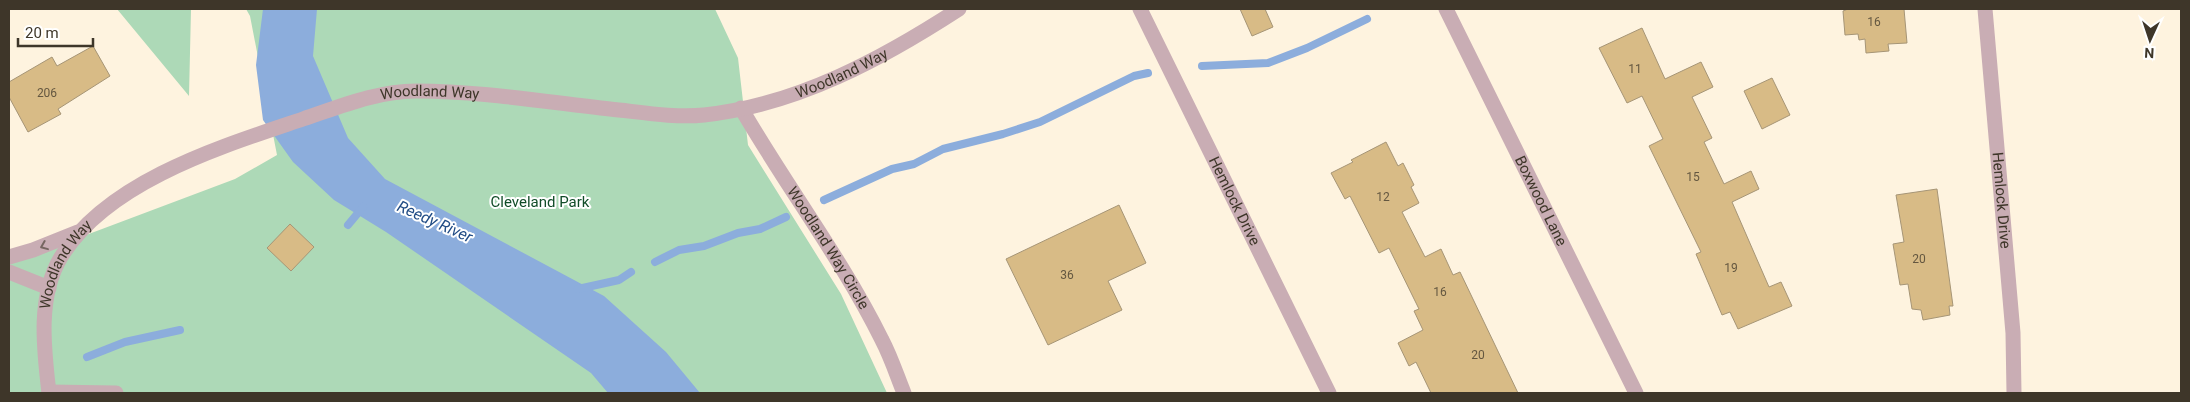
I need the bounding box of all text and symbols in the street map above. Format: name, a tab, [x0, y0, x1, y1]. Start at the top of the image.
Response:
scale bar	[18, 15, 92, 47]
house number: 16	[1867, 15, 1881, 29]
north arrow	[2125, 15, 2175, 65]
text: 20 m	[25, 24, 59, 42]
street label: Woodland Way	[793, 45, 891, 102]
text: N	[2144, 45, 2155, 61]
house number: 11	[1628, 62, 1642, 76]
street label: Woodland Way	[379, 82, 480, 104]
house number: 206	[37, 86, 57, 100]
street label: Hemlock Drive	[1988, 151, 2015, 249]
street label: Boxwood Lane	[1511, 153, 1571, 249]
street label: Hemlock Drive	[1205, 154, 1264, 249]
house number: 15	[1686, 170, 1700, 184]
street label: Woodland Way Circle	[783, 183, 873, 312]
house number: 12	[1376, 190, 1390, 204]
park label: Cleveland Park	[491, 193, 590, 211]
water label: Reedy River	[394, 196, 476, 247]
street label: Woodland Way	[36, 216, 95, 310]
one-way arrow	[40, 240, 49, 250]
house number: 20	[1912, 252, 1926, 266]
house number: 19	[1724, 261, 1738, 275]
house number: 36	[1060, 268, 1074, 282]
house number: 16	[1433, 285, 1447, 299]
house number: 20	[1471, 348, 1485, 362]

